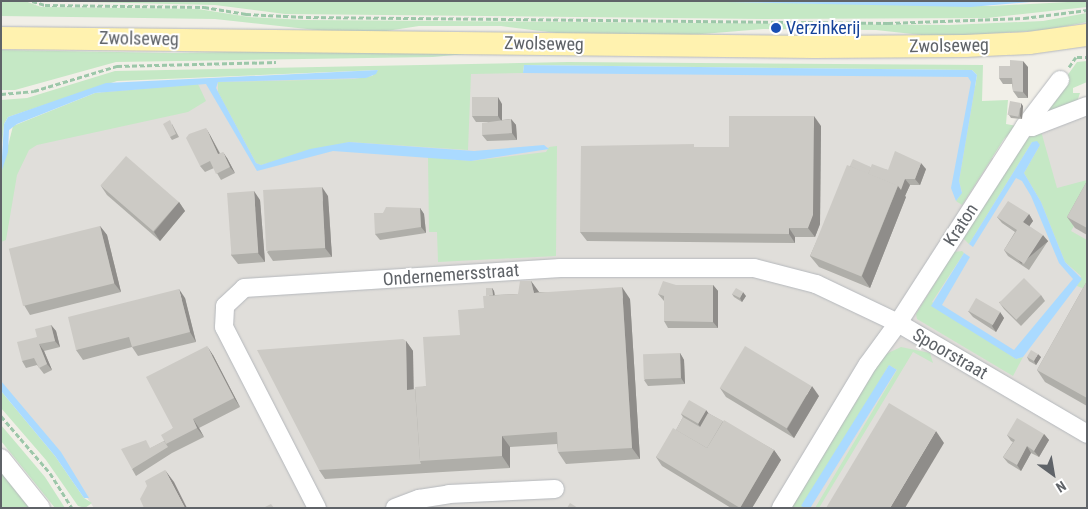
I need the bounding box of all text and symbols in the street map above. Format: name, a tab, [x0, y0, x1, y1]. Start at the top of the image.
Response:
place label: Verzinkerij	[786, 17, 860, 39]
marker: Verzinkerij	[770, 22, 782, 34]
street label: Zwolseweg	[99, 28, 179, 50]
street label: Zwolseweg	[504, 33, 584, 55]
street label: Zwolseweg	[909, 35, 989, 57]
street label: Kraton	[939, 200, 983, 250]
street label: Ondernemersstraat	[382, 259, 520, 291]
street label: Spoorstraat	[909, 324, 991, 384]
north arrow	[1028, 449, 1078, 499]
text: N	[1053, 478, 1069, 496]

